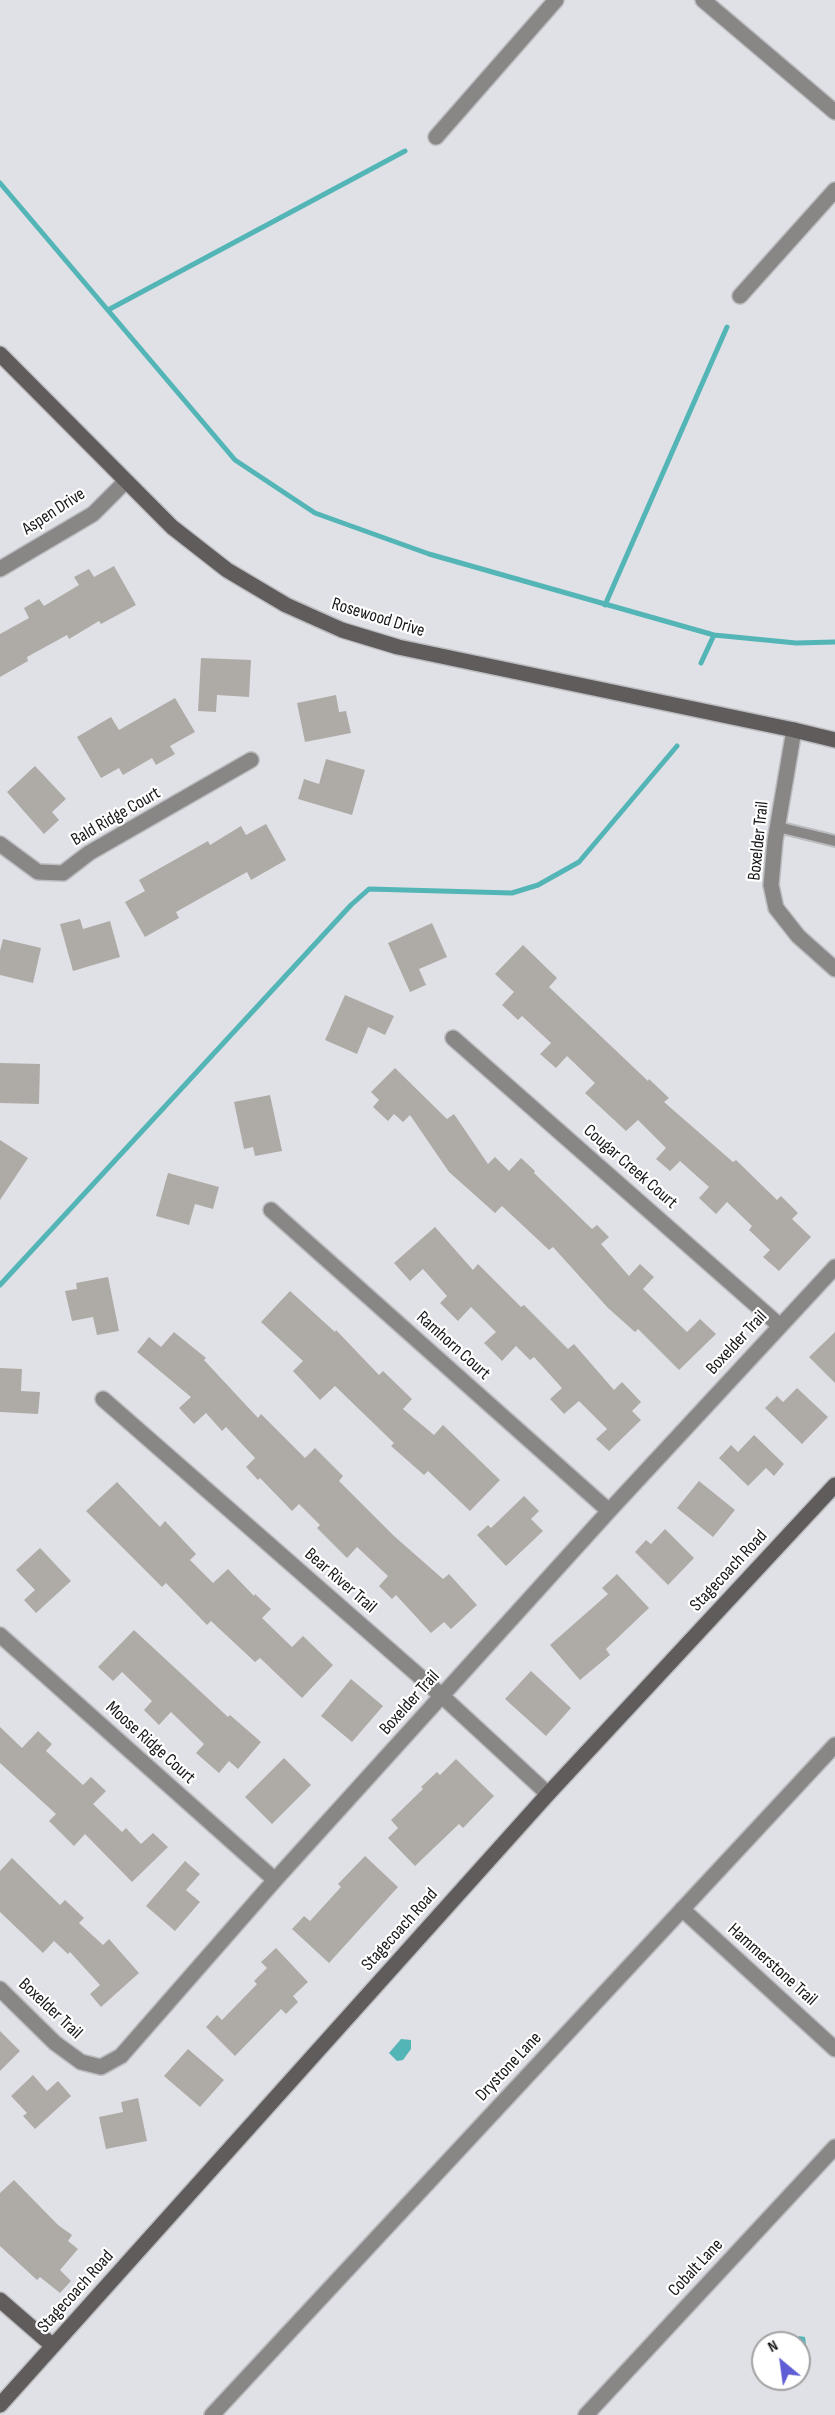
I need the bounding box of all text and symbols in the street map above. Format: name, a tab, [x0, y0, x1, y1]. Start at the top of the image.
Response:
street label: Aspen Drive	[18, 484, 90, 540]
street label: Rosewood Drive	[329, 594, 427, 642]
street label: Bald Ridge Court	[68, 783, 164, 851]
street label: Boxelder Trail	[744, 800, 774, 882]
street label: Cougar Creek Court	[579, 1120, 681, 1214]
street label: Ramhorn Court	[412, 1307, 494, 1385]
street label: Boxelder Trail	[702, 1307, 772, 1379]
street label: Stagecoach Road	[686, 1526, 772, 1616]
street label: Bear River Trail	[300, 1544, 380, 1618]
street label: Boxelder Trail	[375, 1666, 445, 1740]
street label: Moose Ridge Court	[101, 1697, 199, 1789]
street label: Stagecoach Road	[357, 1884, 443, 1976]
street label: Hammerstone Trail	[723, 1919, 821, 2011]
street label: Boxelder Trail	[14, 1974, 86, 2044]
street label: Drystone Lane	[472, 2028, 546, 2106]
street label: Cobalt Lane	[664, 2235, 728, 2301]
street label: Stagecoach Road	[33, 2246, 119, 2338]
north arrow	[751, 2331, 811, 2391]
text: N	[765, 2336, 781, 2357]

